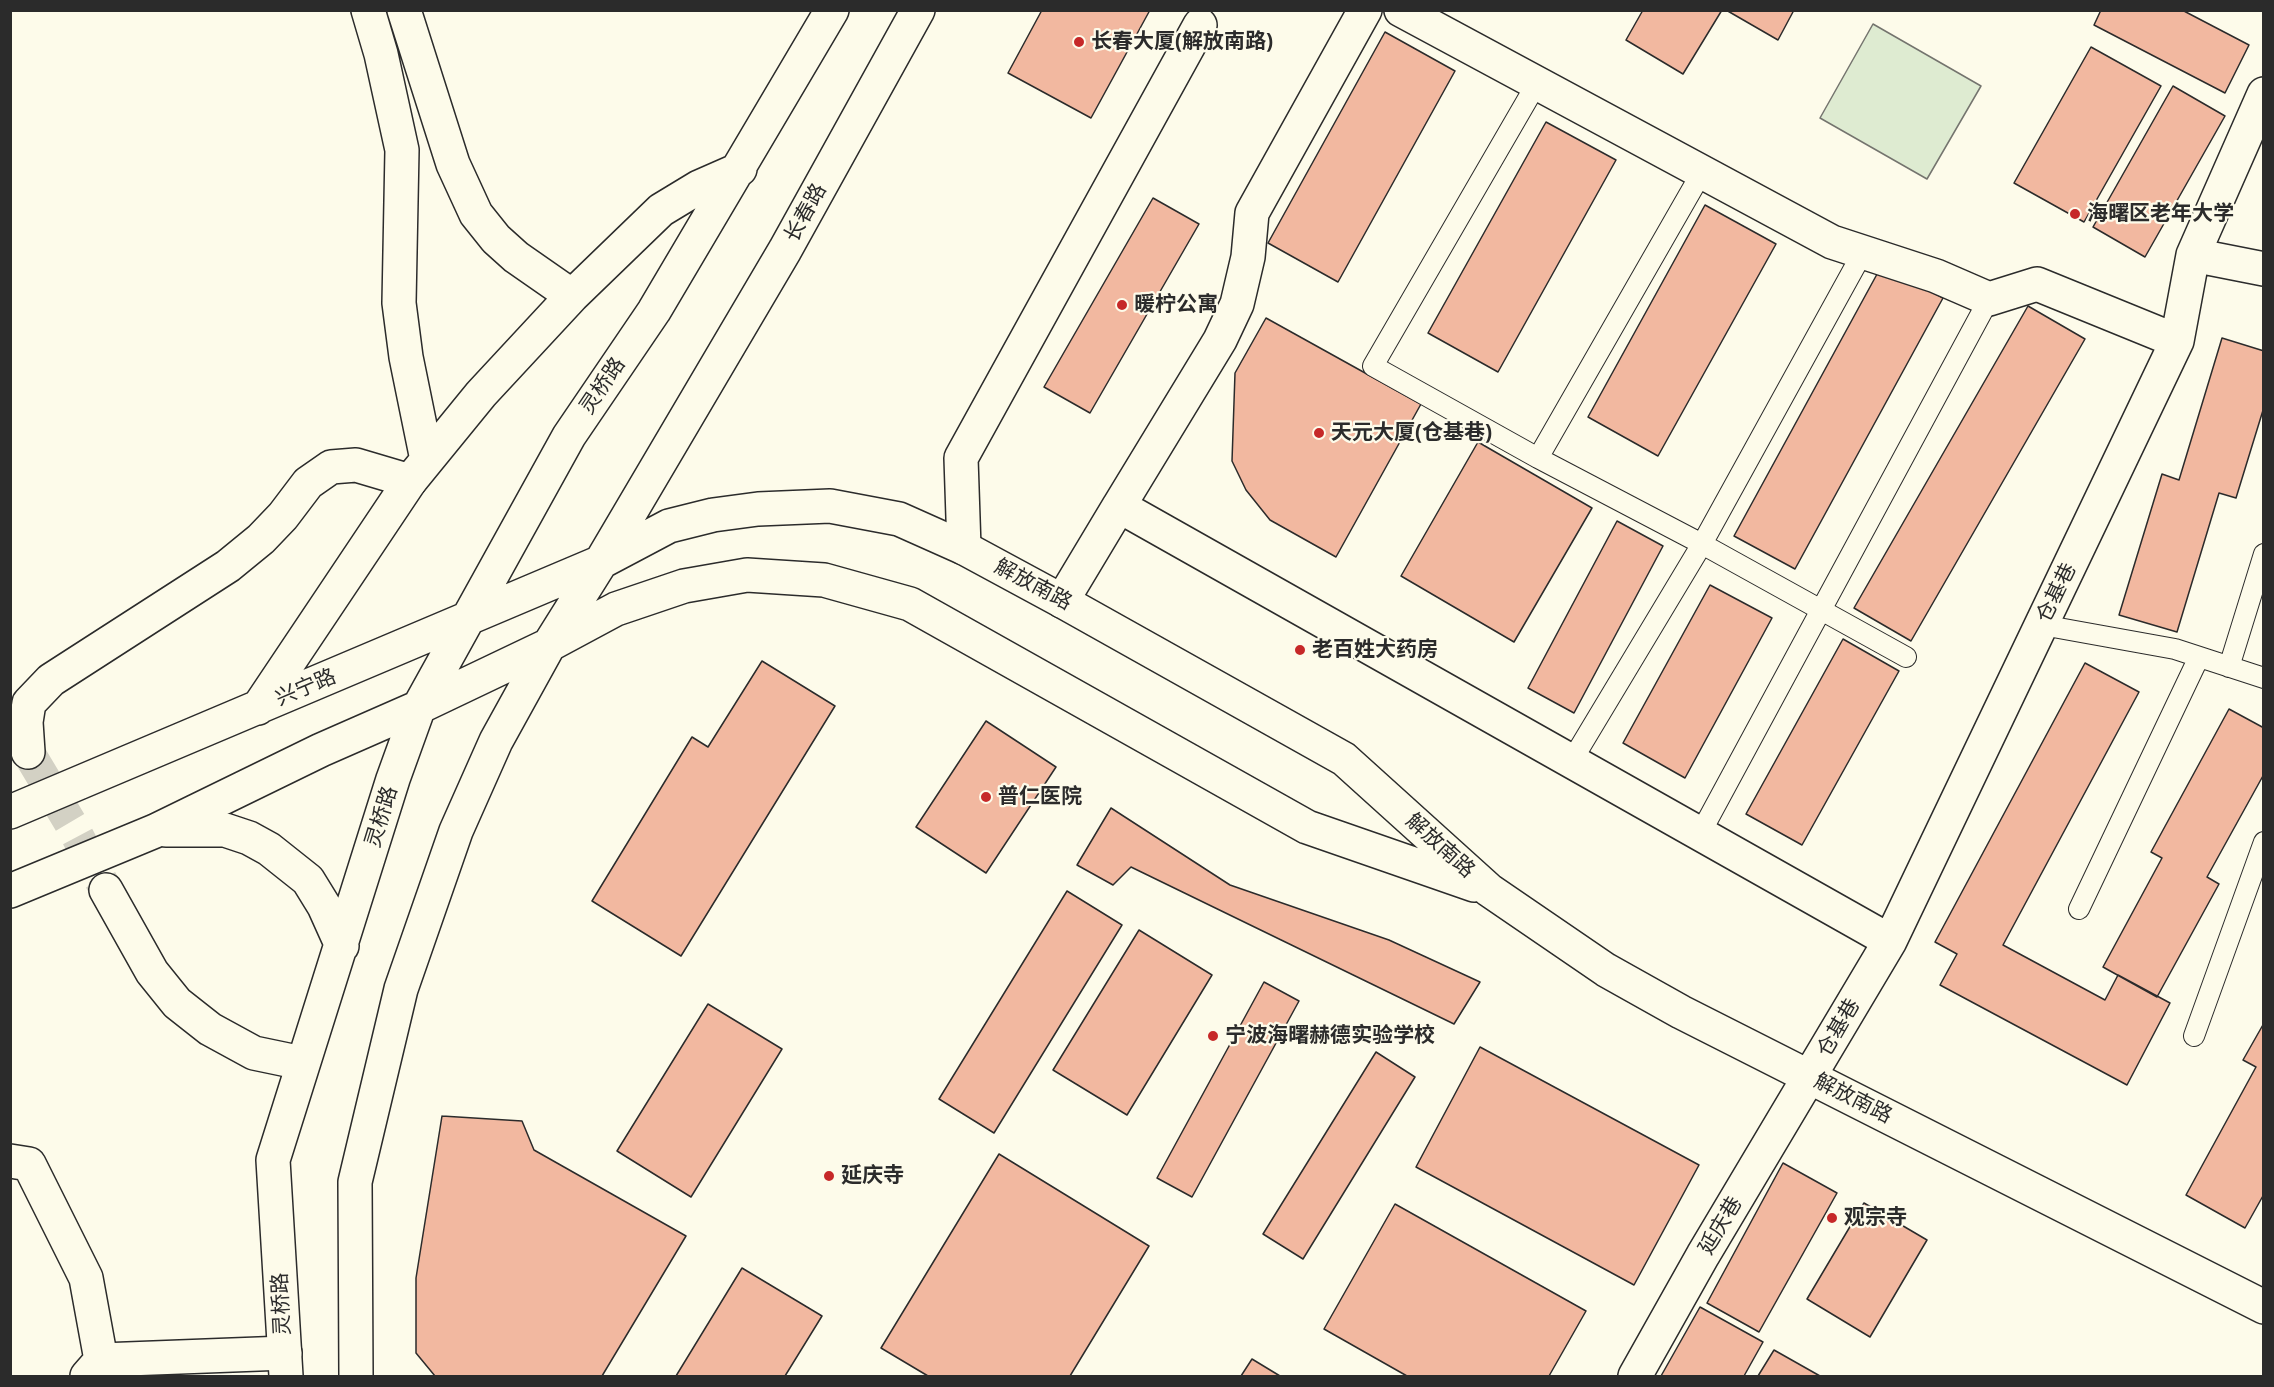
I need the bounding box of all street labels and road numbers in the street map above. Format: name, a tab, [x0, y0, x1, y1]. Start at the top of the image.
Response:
street label: 长春路	[780, 179, 832, 247]
street label: 灵桥路	[575, 353, 631, 419]
street label: 解放南路	[990, 554, 1076, 616]
street label: 仓基巷	[2032, 559, 2082, 627]
street label: 兴宁路	[272, 664, 340, 712]
street label: 灵桥路	[361, 783, 403, 851]
street label: 解放南路	[1400, 809, 1480, 883]
street label: 仓基巷	[1812, 994, 1866, 1062]
street label: 解放南路	[1810, 1069, 1896, 1129]
street label: 延庆巷	[1694, 1193, 1748, 1259]
street label: 灵桥路	[268, 1272, 296, 1336]

